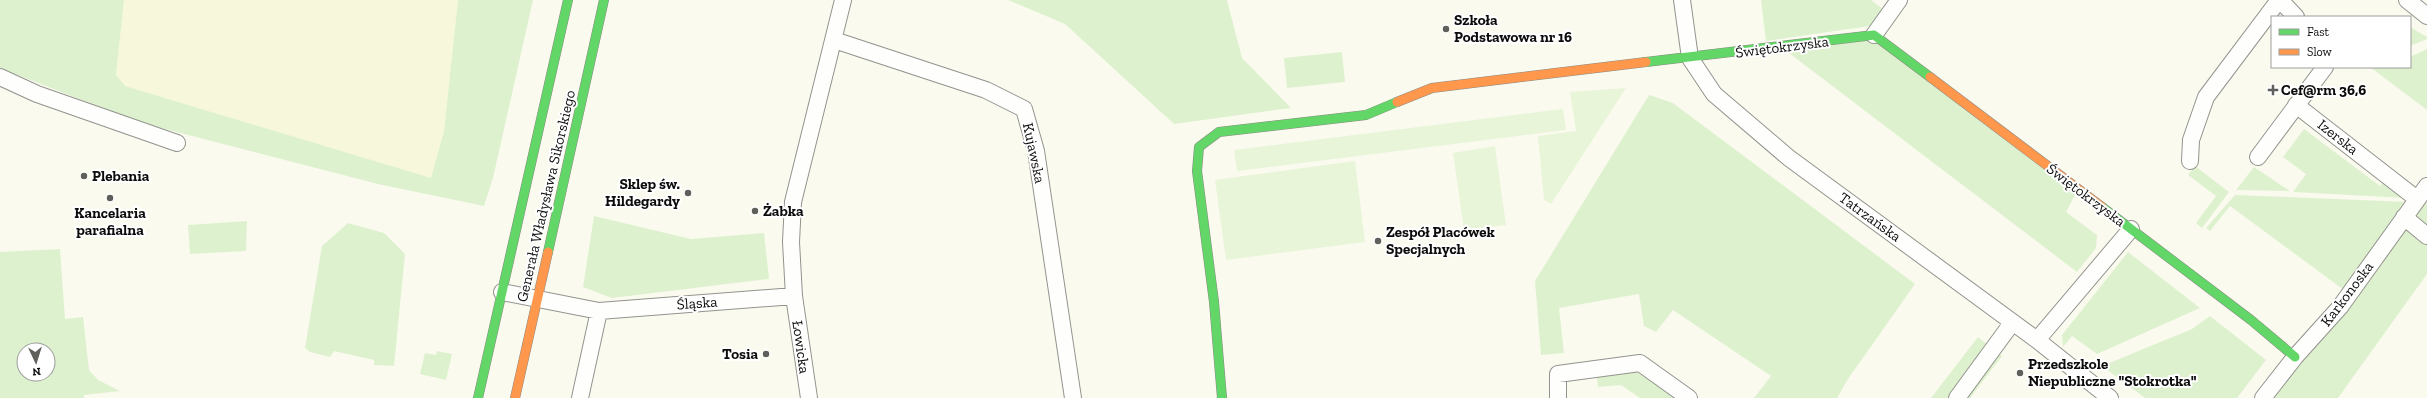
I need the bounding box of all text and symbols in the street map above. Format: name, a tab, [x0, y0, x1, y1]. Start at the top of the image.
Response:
place label: Szkoła Podstawowa nr 16	[1454, 11, 1572, 46]
legend	[2271, 16, 2411, 68]
marker: Szkoła Podstawowa nr 16	[1441, 24, 1451, 34]
text: Fast	[2307, 25, 2330, 39]
street label: Świętokrzyska	[1734, 32, 1830, 62]
text: Slow	[2307, 45, 2333, 59]
place label: Cef@rm 36,6	[2281, 81, 2366, 99]
marker: Cef@rm 36,6	[2268, 85, 2278, 95]
street label: Generała Władysława Sikorskiego	[513, 88, 579, 304]
street label: Izerska	[2314, 116, 2362, 158]
street label: Kujawska	[1019, 121, 1049, 185]
street label: Świętokrzyska	[2043, 160, 2129, 230]
place label: Plebania	[92, 167, 150, 185]
marker: Plebania	[79, 171, 89, 181]
place label: Sklep św. Hildegardy	[605, 175, 680, 210]
marker: Sklep św. Hildegardy	[683, 188, 693, 198]
street label: Tatrzańska	[1835, 188, 1905, 246]
marker: Kancelaria parafialna	[105, 193, 115, 203]
place label: Żabka	[763, 202, 804, 220]
place label: Kancelaria parafialna	[74, 204, 146, 239]
marker: Żabka	[750, 206, 760, 216]
place label: Zespół Placówek Specjalnych	[1386, 223, 1495, 258]
marker: Zespół Placówek Specjalnych	[1373, 236, 1383, 246]
street label: Karkonoska	[2317, 258, 2377, 330]
street label: Śląska	[676, 293, 718, 313]
street label: Łowicka	[788, 319, 814, 375]
north arrow	[16, 342, 56, 382]
place label: Tosia	[722, 345, 758, 363]
marker: Tosia	[761, 349, 771, 359]
place label: Przedszkole Niepubliczne "Stokrotka"	[2028, 355, 2197, 390]
text: N	[31, 365, 41, 378]
marker: Przedszkole Niepubliczne "Stokrotka"	[2015, 368, 2025, 378]

